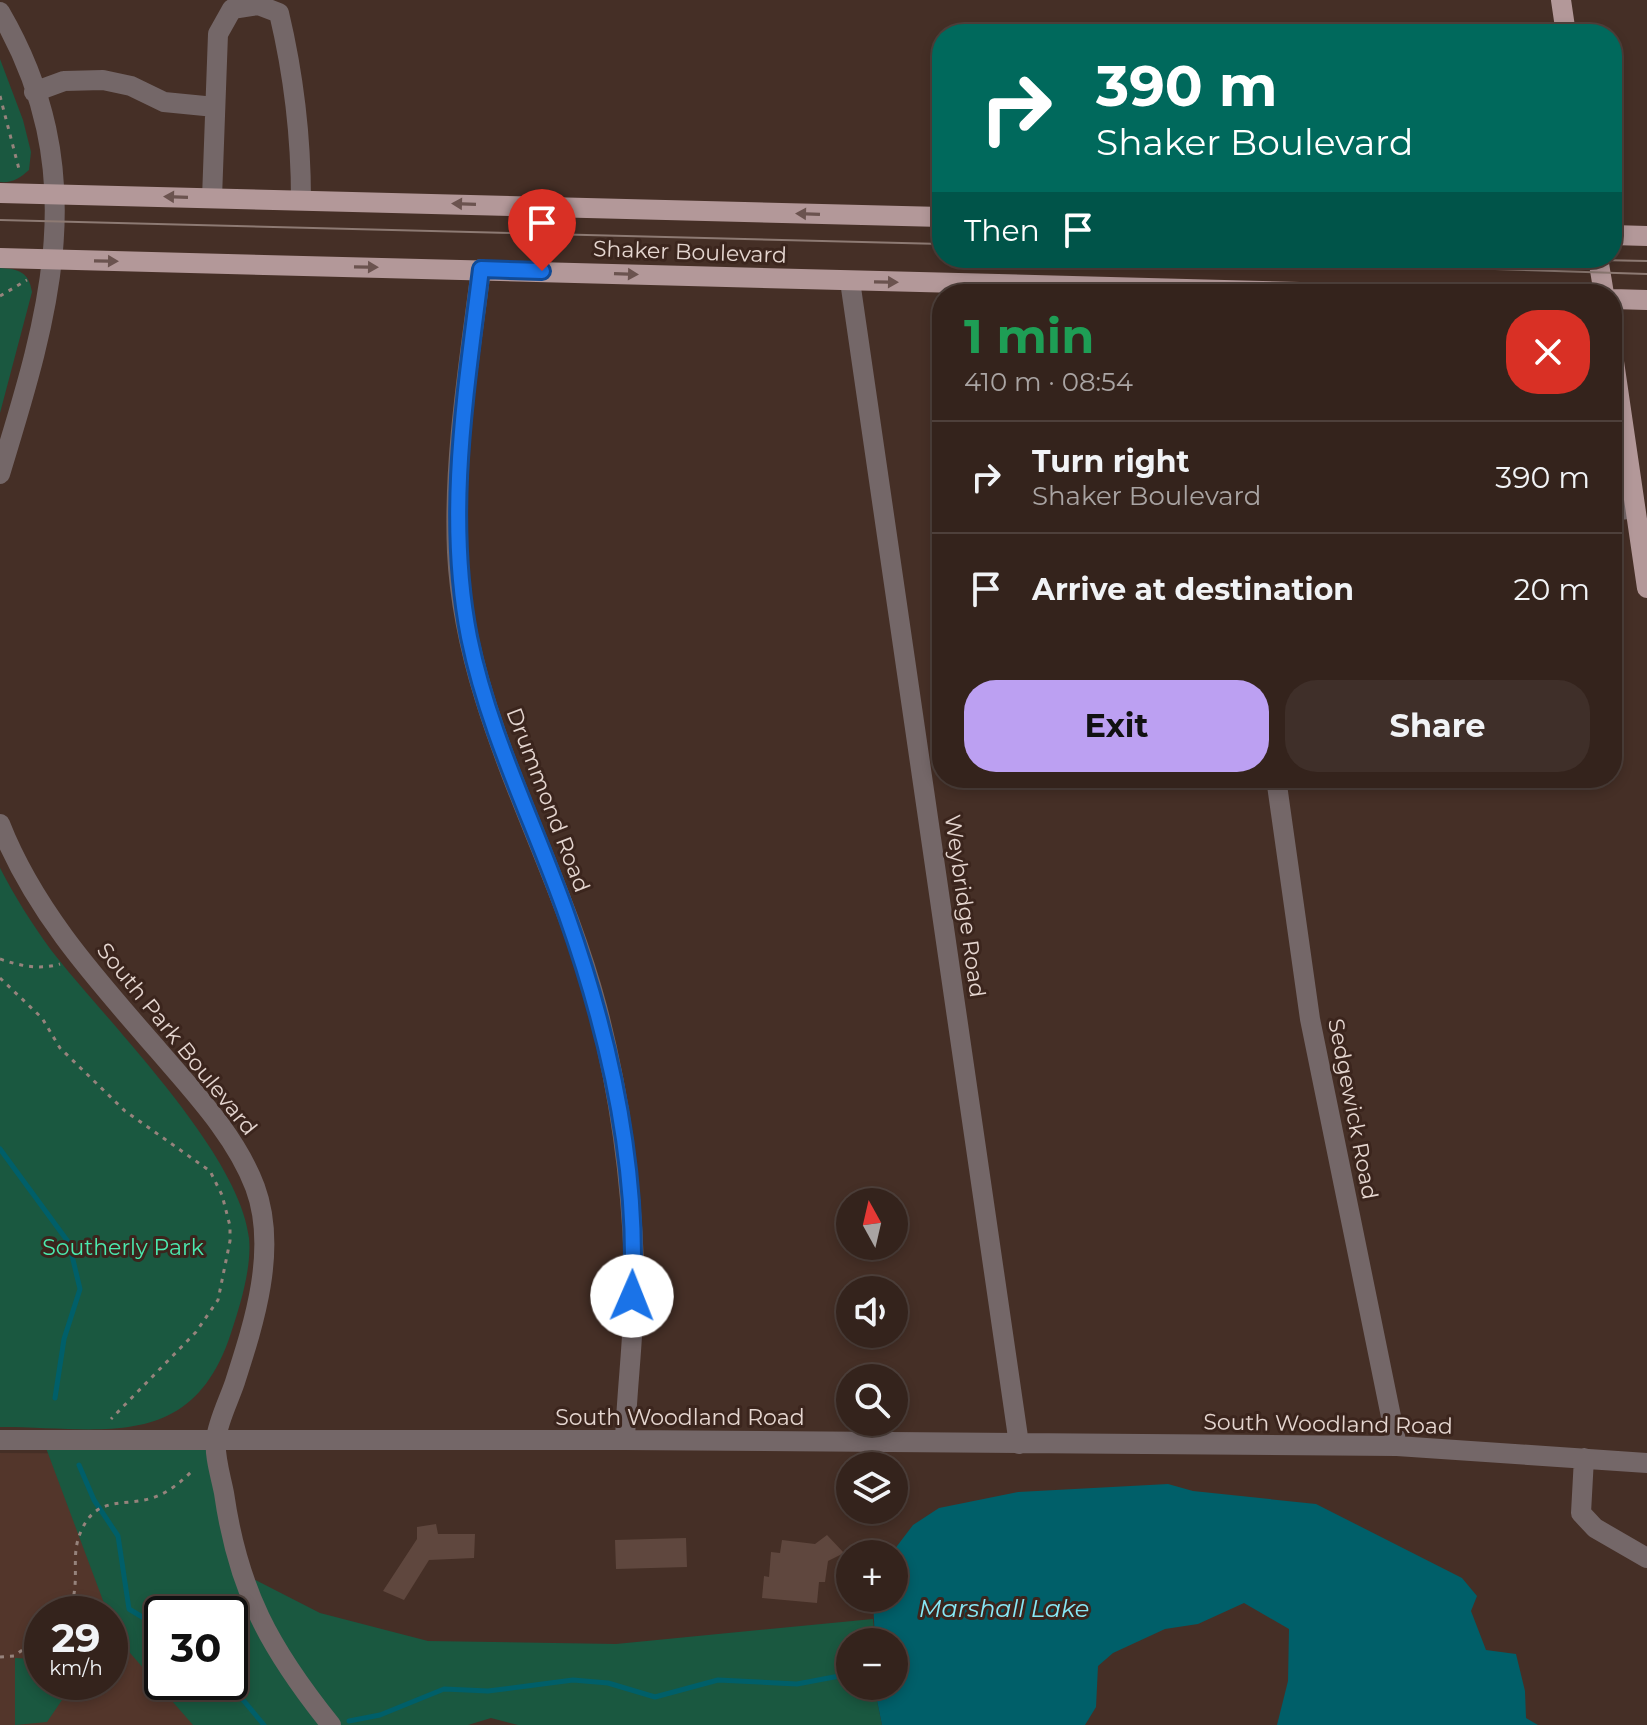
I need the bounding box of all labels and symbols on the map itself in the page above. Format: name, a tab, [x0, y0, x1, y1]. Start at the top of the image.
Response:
pin	[508, 189, 576, 271]
one-way arrow	[163, 190, 188, 203]
one-way arrow	[451, 198, 476, 211]
one-way arrow	[795, 207, 820, 220]
street label: Shaker Boulevard	[593, 235, 787, 269]
one-way arrow	[94, 255, 119, 267]
one-way arrow	[354, 261, 379, 273]
one-way arrow	[614, 268, 639, 280]
one-way arrow	[874, 276, 899, 288]
street label: Drummond Road	[500, 704, 596, 896]
street label: Weybridge Road	[939, 813, 991, 999]
street label: South Park Boulevard	[91, 937, 263, 1141]
street label: Sedgewick Road	[1322, 1016, 1384, 1202]
north arrow	[836, 1188, 908, 1260]
park label: Southerly Park	[42, 1234, 205, 1261]
position arrow	[590, 1254, 674, 1338]
street label: South Woodland Road	[555, 1404, 805, 1431]
street label: South Woodland Road	[1203, 1408, 1453, 1440]
water label: Marshall Lake	[919, 1594, 1089, 1623]
speed limit sign: 30	[144, 1596, 248, 1700]

